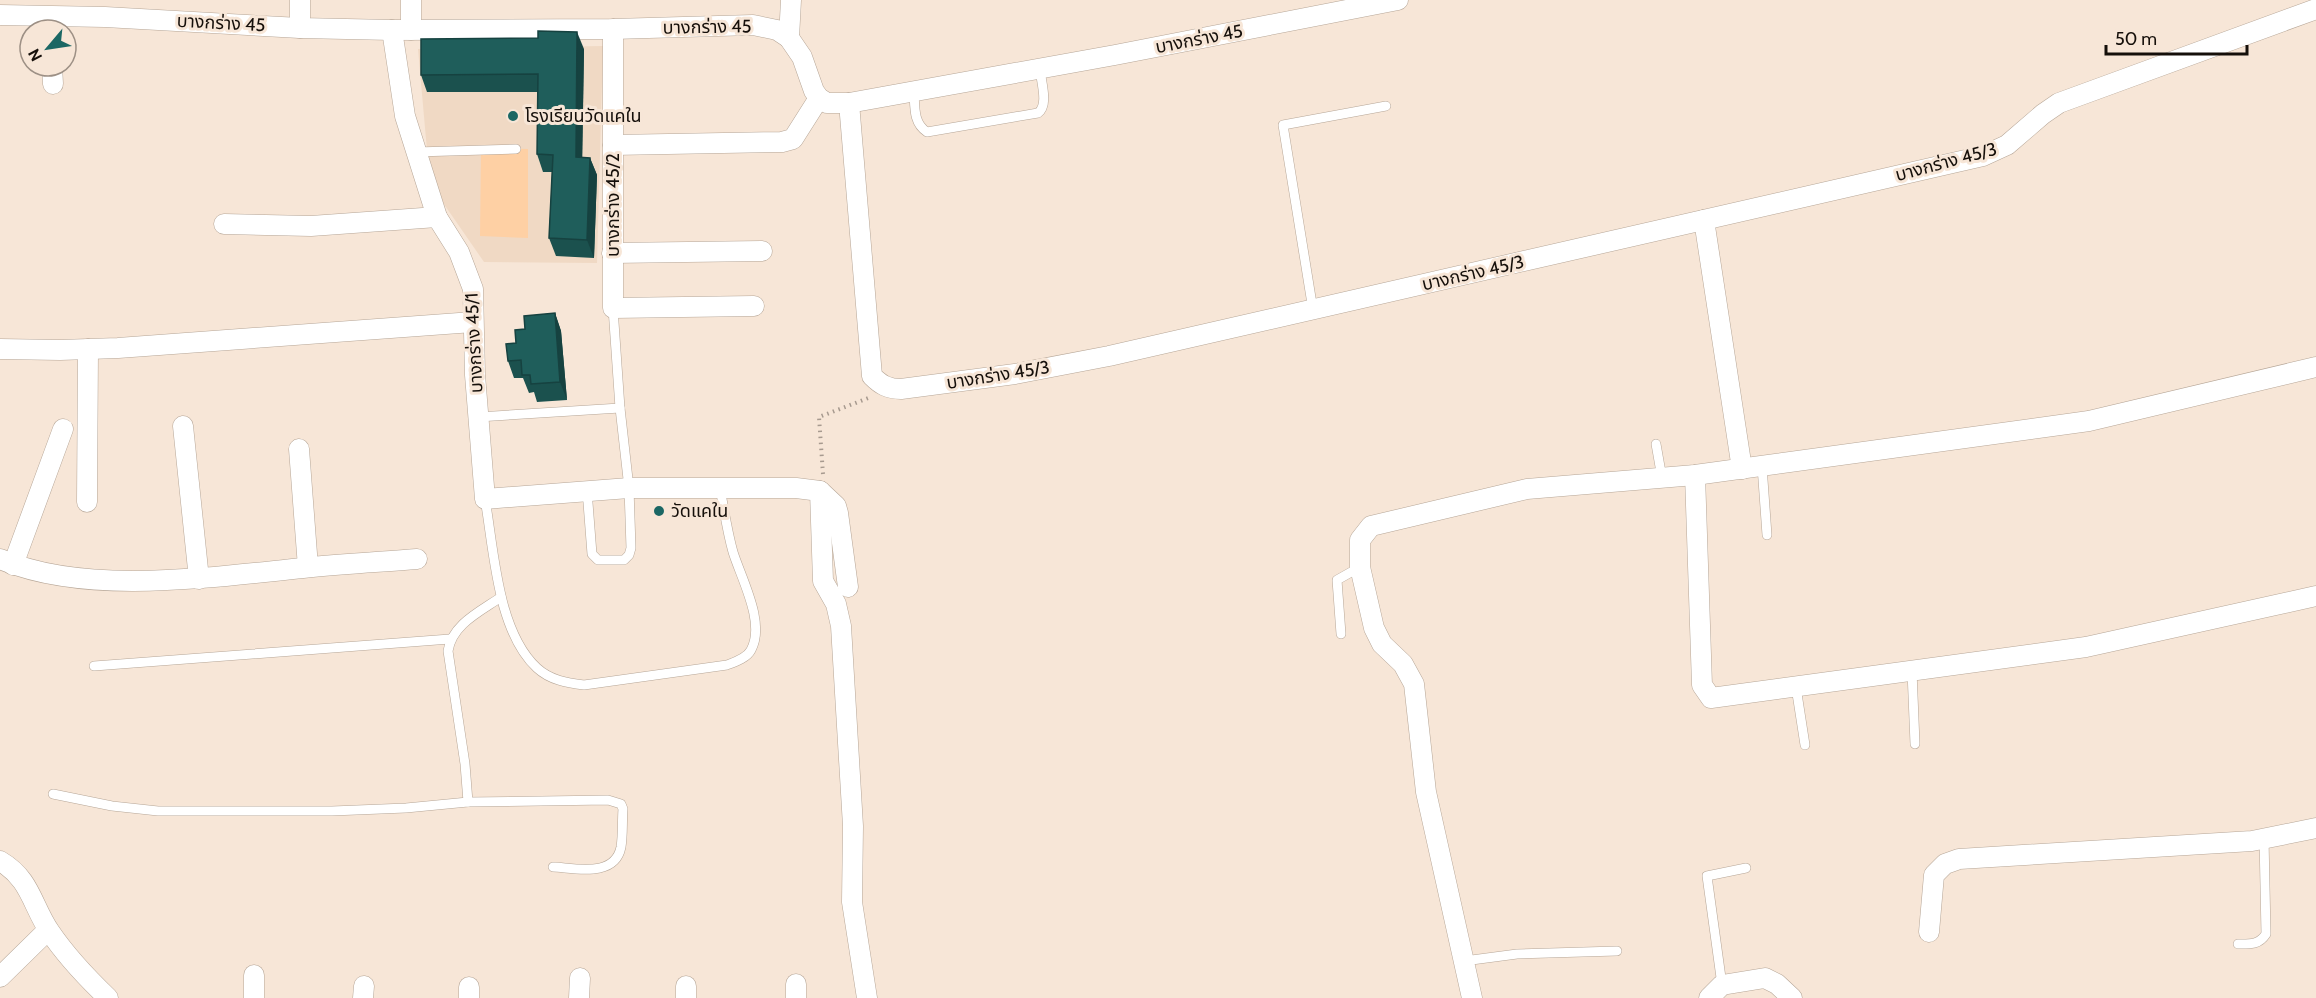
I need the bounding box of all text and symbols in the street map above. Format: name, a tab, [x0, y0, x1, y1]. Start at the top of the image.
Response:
street label: บางกร่าง 45	[176, 10, 266, 36]
street label: บางกร่าง 45	[663, 15, 751, 39]
north arrow	[18, 18, 78, 78]
scale bar	[2106, 18, 2247, 56]
street label: บางกร่าง 45	[1153, 20, 1245, 58]
text: 50 m	[2115, 28, 2157, 50]
text: N	[24, 45, 46, 65]
place label: โรงเรียนวัดแคใน	[525, 105, 642, 127]
marker: โรงเรียนวัดแคใน	[506, 109, 520, 123]
street label: บางกร่าง 45/3	[1893, 138, 1999, 186]
street label: บางกร่าง 45/2	[602, 153, 624, 257]
street label: บางกร่าง 45/3	[1420, 251, 1526, 295]
street label: บางกร่าง 45/1	[460, 292, 488, 394]
street label: บางกร่าง 45/3	[945, 356, 1051, 394]
place label: วัดแคใน	[671, 500, 728, 522]
marker: วัดแคใน	[652, 504, 666, 518]

